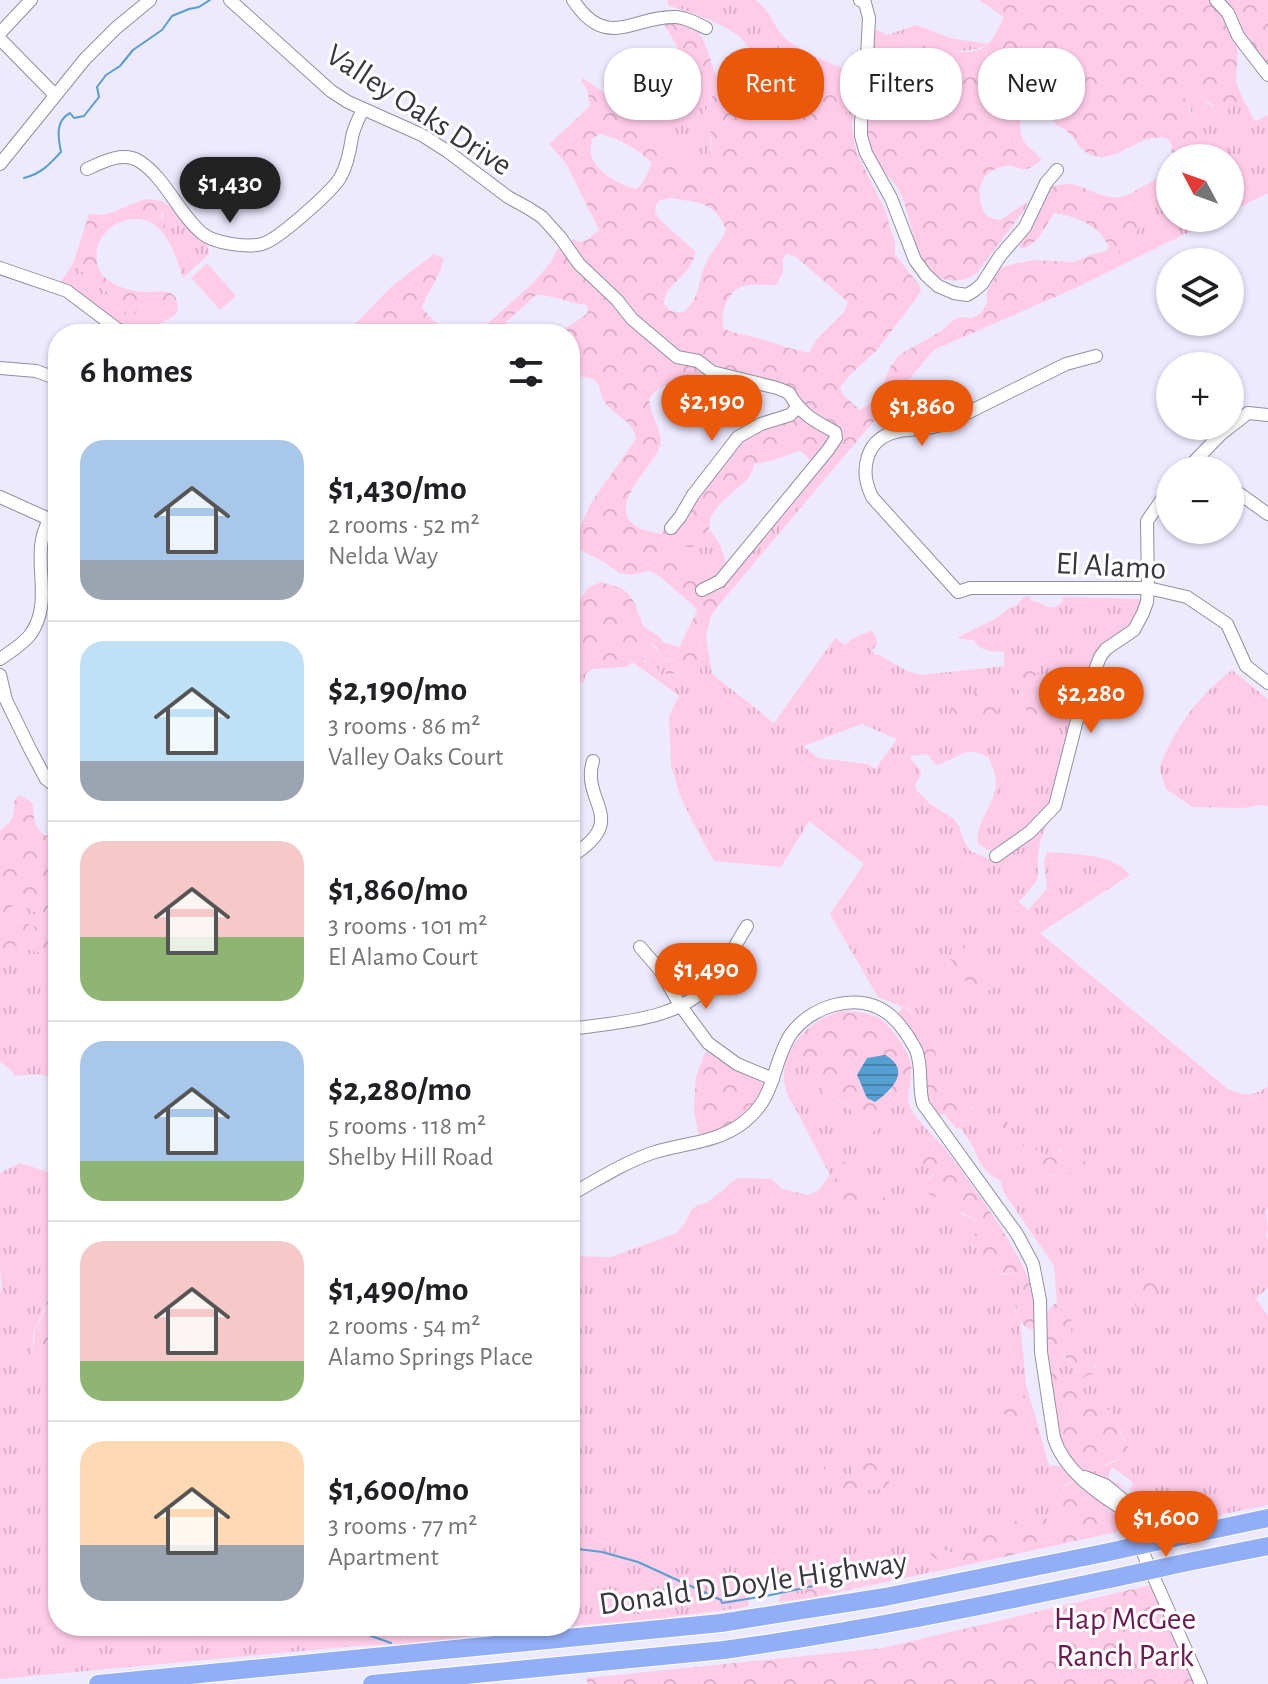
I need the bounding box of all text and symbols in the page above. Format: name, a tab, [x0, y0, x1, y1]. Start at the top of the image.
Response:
street label: Valley Oaks Drive	[321, 38, 517, 182]
chip: Buy	[604, 48, 701, 120]
chip: Rent	[717, 48, 824, 120]
chip: Filters	[840, 48, 962, 120]
chip: New	[978, 48, 1085, 120]
north arrow	[1156, 144, 1244, 232]
map controls	[1156, 144, 1244, 544]
pin: $1,430	[165, 157, 295, 225]
text: $1,430	[198, 170, 262, 196]
button: layers	[1156, 248, 1244, 336]
icon: filters	[504, 350, 548, 394]
button: +	[1156, 352, 1244, 440]
text: 6 homes	[80, 355, 193, 389]
pin: $2,190	[647, 375, 777, 443]
pin: $1,860	[857, 380, 987, 448]
text: $2,190	[679, 388, 745, 414]
text: $1,860	[889, 393, 955, 419]
button: −	[1156, 456, 1244, 544]
icon: home	[144, 472, 240, 568]
text: $1,430/mo	[328, 472, 467, 506]
text: 2 rooms · 52 m²	[328, 512, 480, 538]
text: Nelda Way	[328, 543, 438, 569]
street label: El Alamo	[1055, 547, 1167, 585]
pin: $2,280	[1026, 667, 1156, 735]
icon: home	[144, 673, 240, 769]
text: $2,190/mo	[328, 673, 467, 707]
text: $2,280	[1057, 680, 1125, 706]
text: 3 rooms · 86 m²	[328, 713, 480, 739]
text: Valley Oaks Court	[328, 744, 503, 770]
icon: home	[144, 873, 240, 969]
text: $1,860/mo	[328, 873, 468, 907]
text: 3 rooms · 101 m²	[328, 913, 487, 939]
pin: $1,490	[641, 943, 771, 1011]
text: El Alamo Court	[328, 944, 478, 970]
text: $1,490	[673, 956, 739, 982]
icon: home	[144, 1073, 240, 1169]
text: $2,280/mo	[328, 1073, 471, 1107]
text: 5 rooms · 118 m²	[328, 1113, 486, 1139]
text: Shelby Hill Road	[328, 1144, 493, 1170]
icon: home	[144, 1273, 240, 1369]
text: $1,490/mo	[328, 1273, 468, 1307]
text: 2 rooms · 54 m²	[328, 1313, 480, 1339]
text: Alamo Springs Place	[328, 1344, 533, 1370]
icon: home	[144, 1473, 240, 1569]
text: $1,600/mo	[328, 1473, 469, 1507]
pin: $1,600	[1101, 1491, 1231, 1559]
text: $1,600	[1133, 1504, 1199, 1530]
text: 3 rooms · 77 m²	[328, 1513, 477, 1539]
text: Apartment	[328, 1544, 439, 1570]
street label: Donald D Doyle Highway	[597, 1545, 910, 1620]
park label: Hap McGee Ranch Park	[1054, 1603, 1196, 1672]

